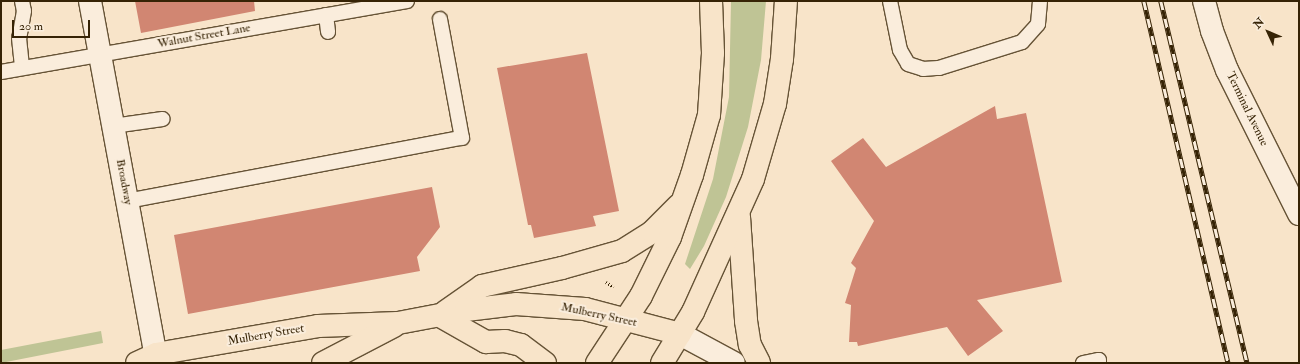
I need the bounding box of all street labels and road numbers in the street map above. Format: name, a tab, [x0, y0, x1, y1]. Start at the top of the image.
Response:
street label: Walnut Street Lane	[156, 21, 252, 51]
street label: Terminal Avenue	[1223, 70, 1271, 148]
street label: Broadway	[113, 158, 135, 206]
street label: Mulberry Street	[560, 300, 638, 330]
street label: Mulberry Street	[227, 321, 305, 349]

